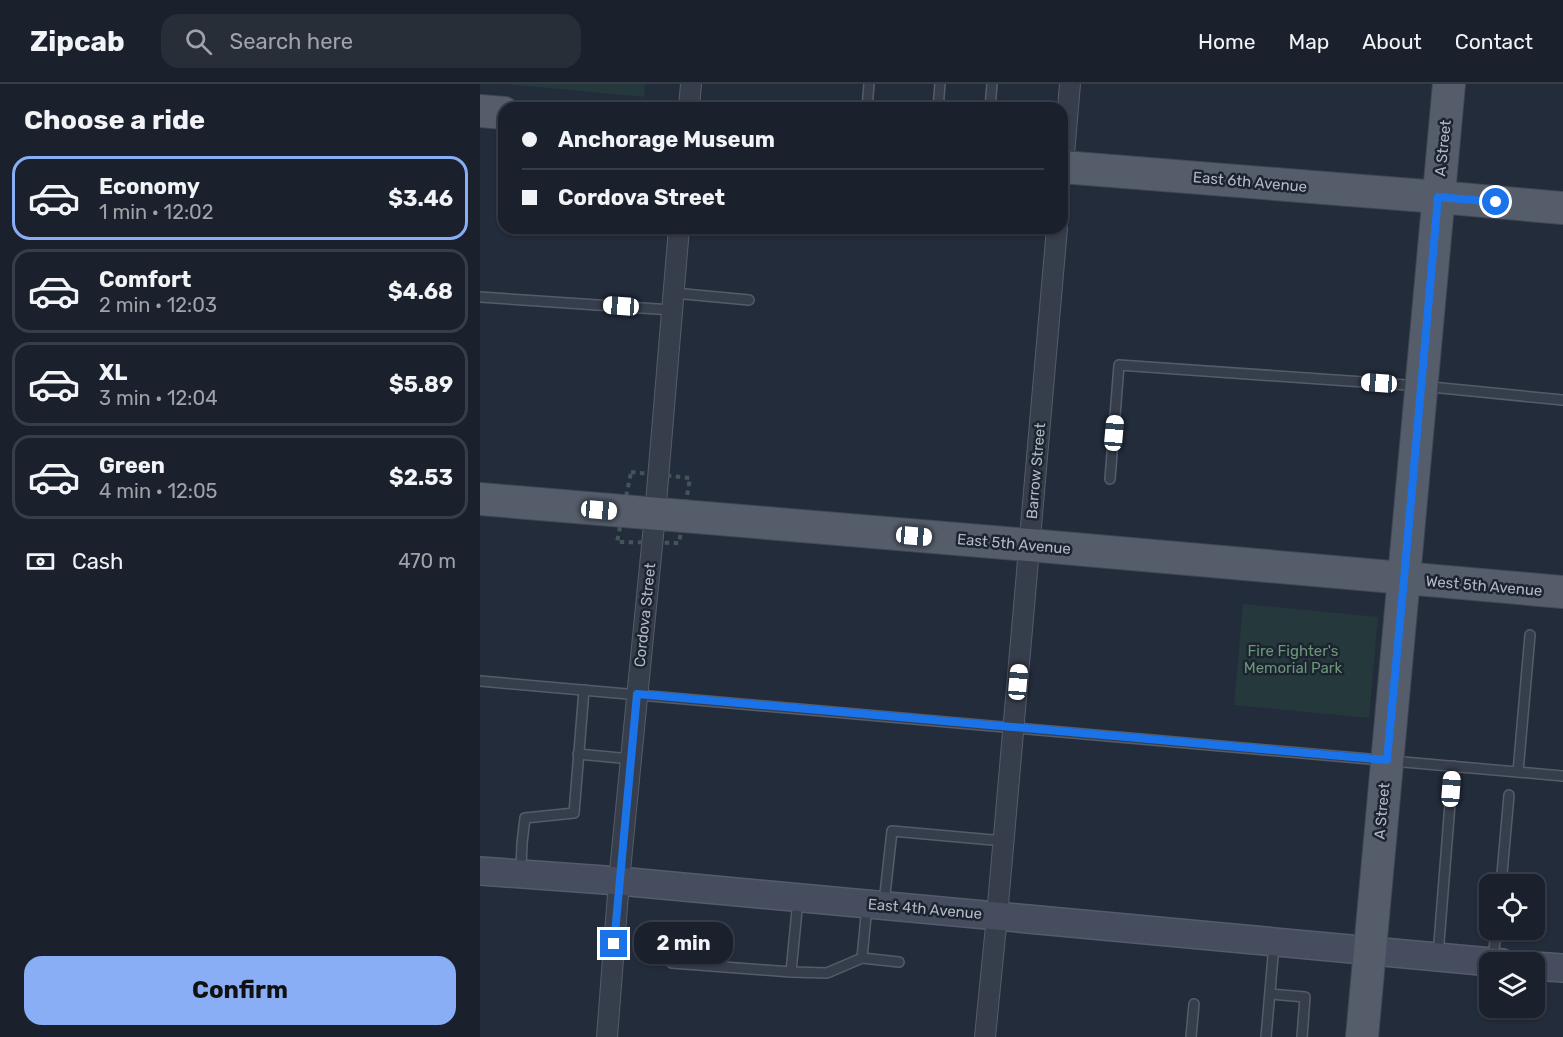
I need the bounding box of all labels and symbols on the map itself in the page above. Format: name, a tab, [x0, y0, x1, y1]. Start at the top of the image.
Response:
street label: A Street	[1431, 119, 1455, 177]
street label: East 6th Avenue	[1192, 168, 1308, 196]
route start	[1482, 188, 1509, 215]
car	[602, 296, 640, 316]
car	[1360, 373, 1398, 393]
car	[1103, 414, 1125, 452]
street label: Barrow Street	[1023, 422, 1049, 520]
car	[580, 499, 618, 521]
car	[895, 525, 933, 547]
street label: East 5th Avenue	[956, 530, 1072, 558]
street label: Cordova Street	[631, 562, 659, 668]
street label: West 5th Avenue	[1425, 572, 1543, 600]
park label: Fire Fighter's Memorial Park	[1244, 642, 1342, 677]
car	[1007, 663, 1029, 701]
car	[1441, 770, 1461, 808]
street label: A Street	[1371, 782, 1393, 840]
street label: East 4th Avenue	[867, 895, 983, 923]
callout: 2 min	[635, 923, 734, 965]
route end	[600, 930, 627, 957]

